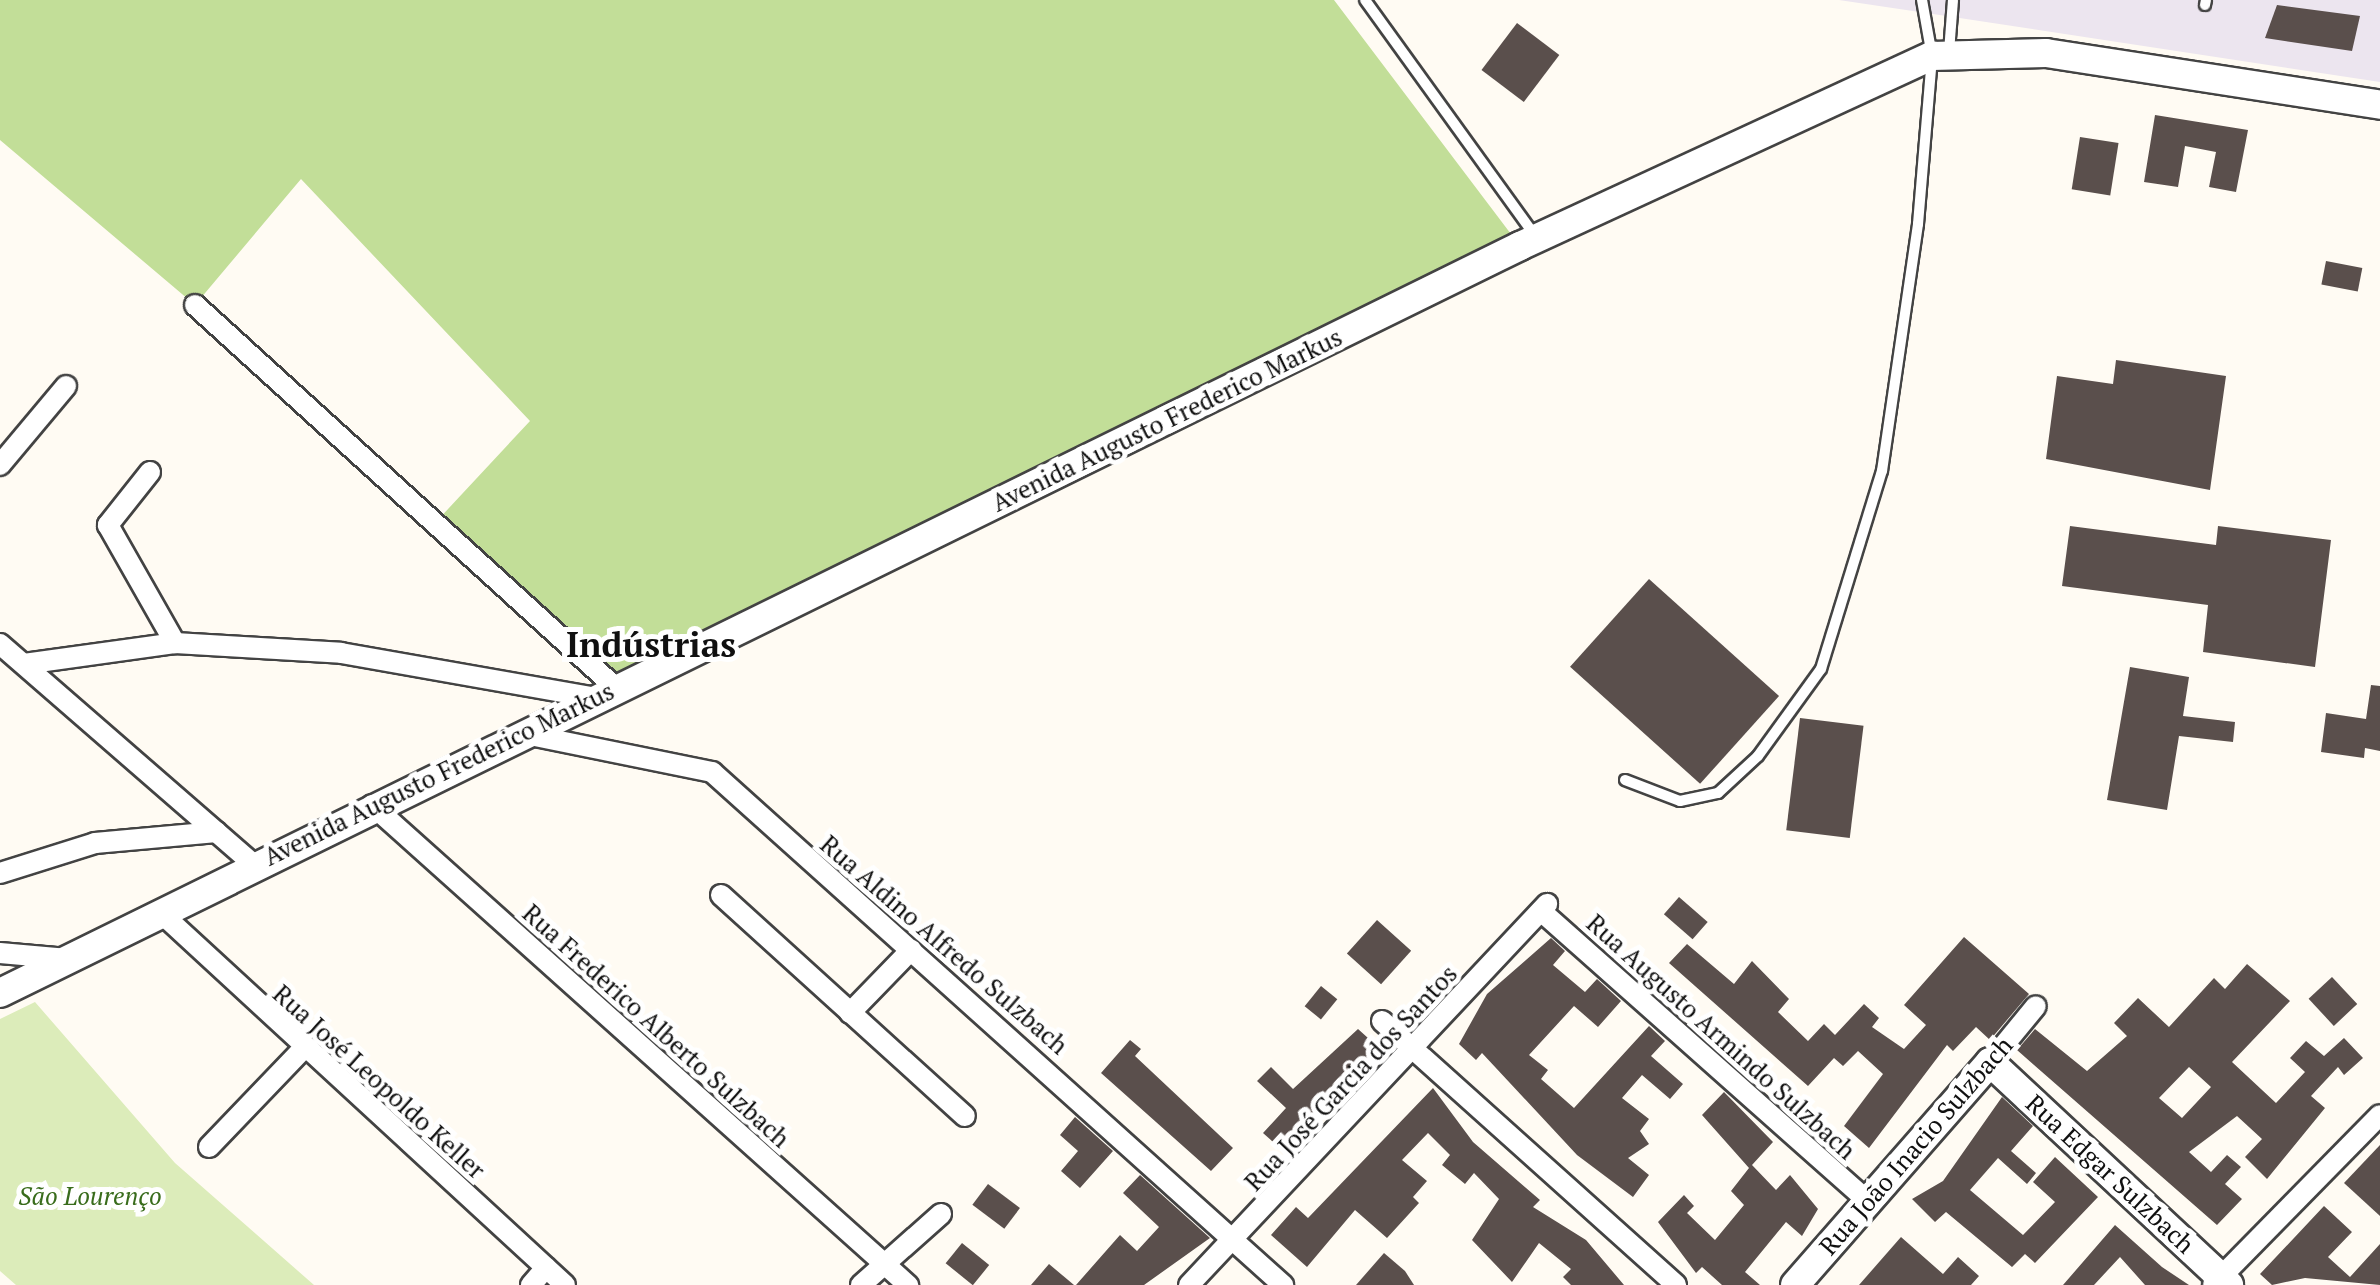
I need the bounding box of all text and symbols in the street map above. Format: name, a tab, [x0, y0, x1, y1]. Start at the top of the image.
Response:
street label: Avenida Augusto Frederico Markus	[987, 322, 1347, 518]
district label: Indústrias	[566, 623, 736, 665]
street label: Avenida Augusto Frederico Markus	[259, 676, 619, 872]
street label: Rua Aldino Alfredo Sulzbach	[814, 829, 1074, 1061]
street label: Rua Frederico Alberto Sulzbach	[516, 898, 796, 1154]
street label: Rua Augusto Armindo Sulzbach	[1580, 908, 1862, 1166]
street label: Rua José Garcia dos Santos	[1239, 959, 1463, 1197]
street label: Rua José Leopoldo Keller	[267, 979, 491, 1185]
street label: Rua João Inacio Sulzbach	[1813, 1031, 2019, 1261]
street label: Rua Edgar Sulzbach	[2020, 1088, 2200, 1260]
park label: São Lourenço	[18, 1181, 162, 1211]

